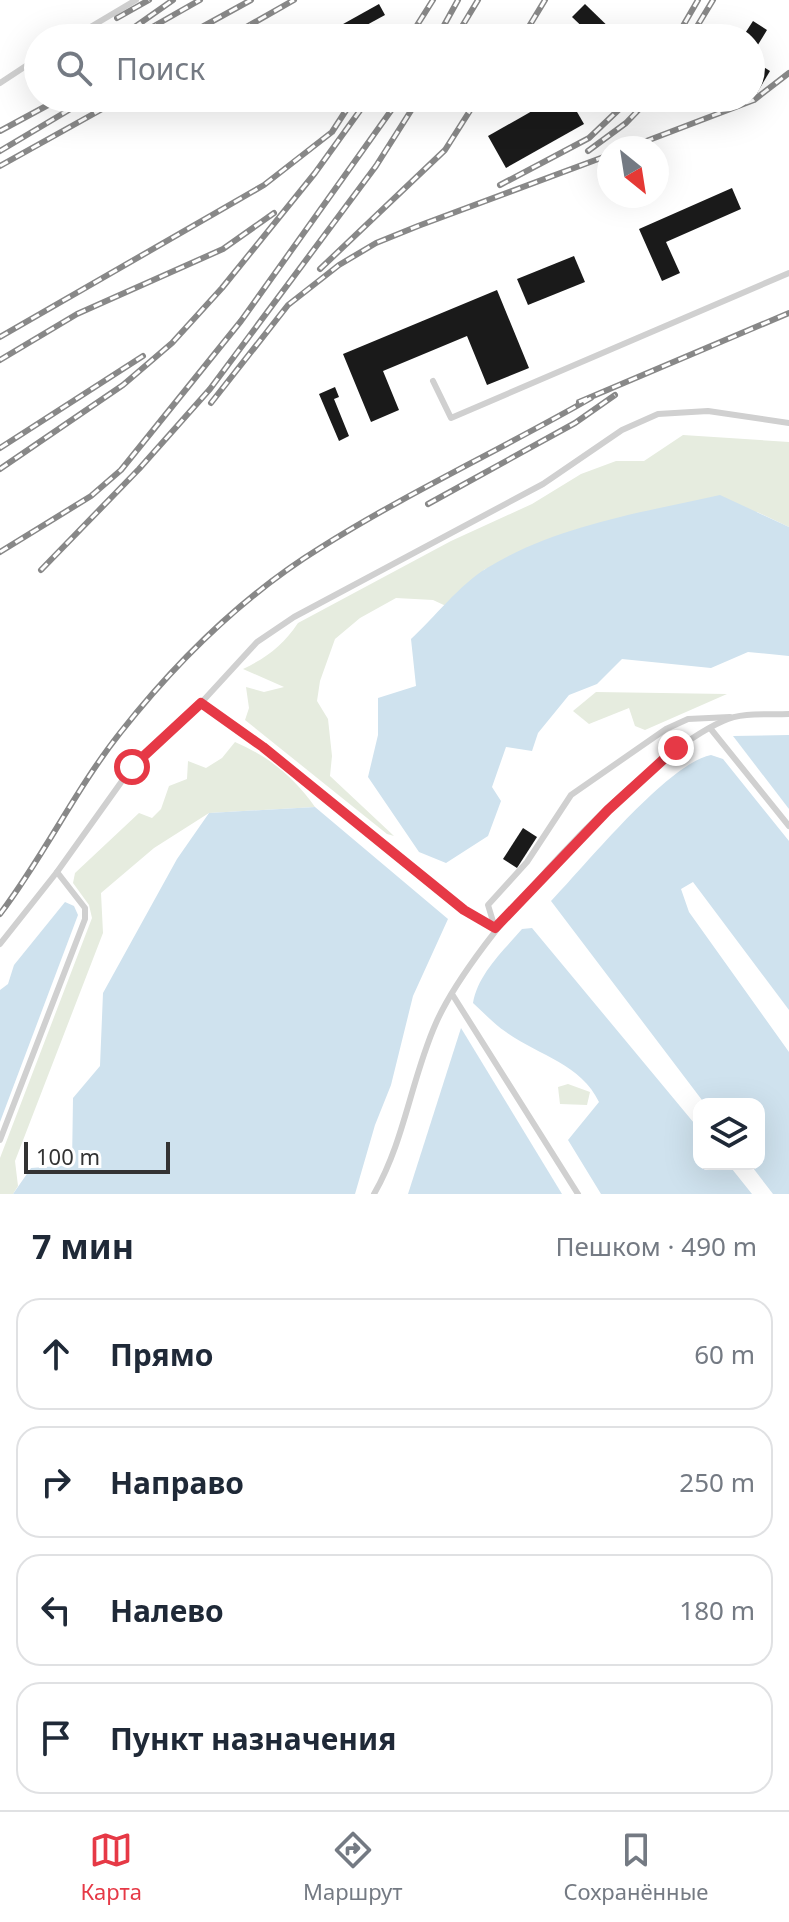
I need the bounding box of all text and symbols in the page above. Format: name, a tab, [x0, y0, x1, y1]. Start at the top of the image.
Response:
search box	[24, 24, 765, 112]
icon: search	[52, 46, 96, 90]
text: Поиск	[116, 48, 205, 89]
north arrow	[597, 136, 669, 208]
route end	[658, 730, 694, 766]
route start	[114, 749, 150, 785]
map controls	[693, 1098, 765, 1170]
button: layers	[693, 1098, 765, 1170]
scale bar	[24, 1138, 170, 1174]
text: 100 m	[36, 1141, 100, 1171]
text: 7 мин	[32, 1223, 134, 1269]
text: Пешком · 490 m	[555, 1228, 757, 1264]
icon: ahead	[34, 1332, 78, 1376]
text: Прямо	[110, 1334, 214, 1375]
text: 60 m	[694, 1336, 755, 1372]
icon: right	[34, 1460, 78, 1504]
text: Направо	[110, 1462, 244, 1503]
text: 250 m	[679, 1464, 755, 1500]
icon: left	[34, 1588, 78, 1632]
text: Налево	[110, 1590, 224, 1631]
text: 180 m	[679, 1592, 755, 1628]
icon: arrive	[34, 1716, 78, 1760]
text: Пункт назначения	[110, 1718, 396, 1759]
tab: Карта	[81, 1828, 142, 1906]
tab: Маршрут	[303, 1828, 402, 1906]
tab: Сохранённые	[563, 1828, 708, 1906]

